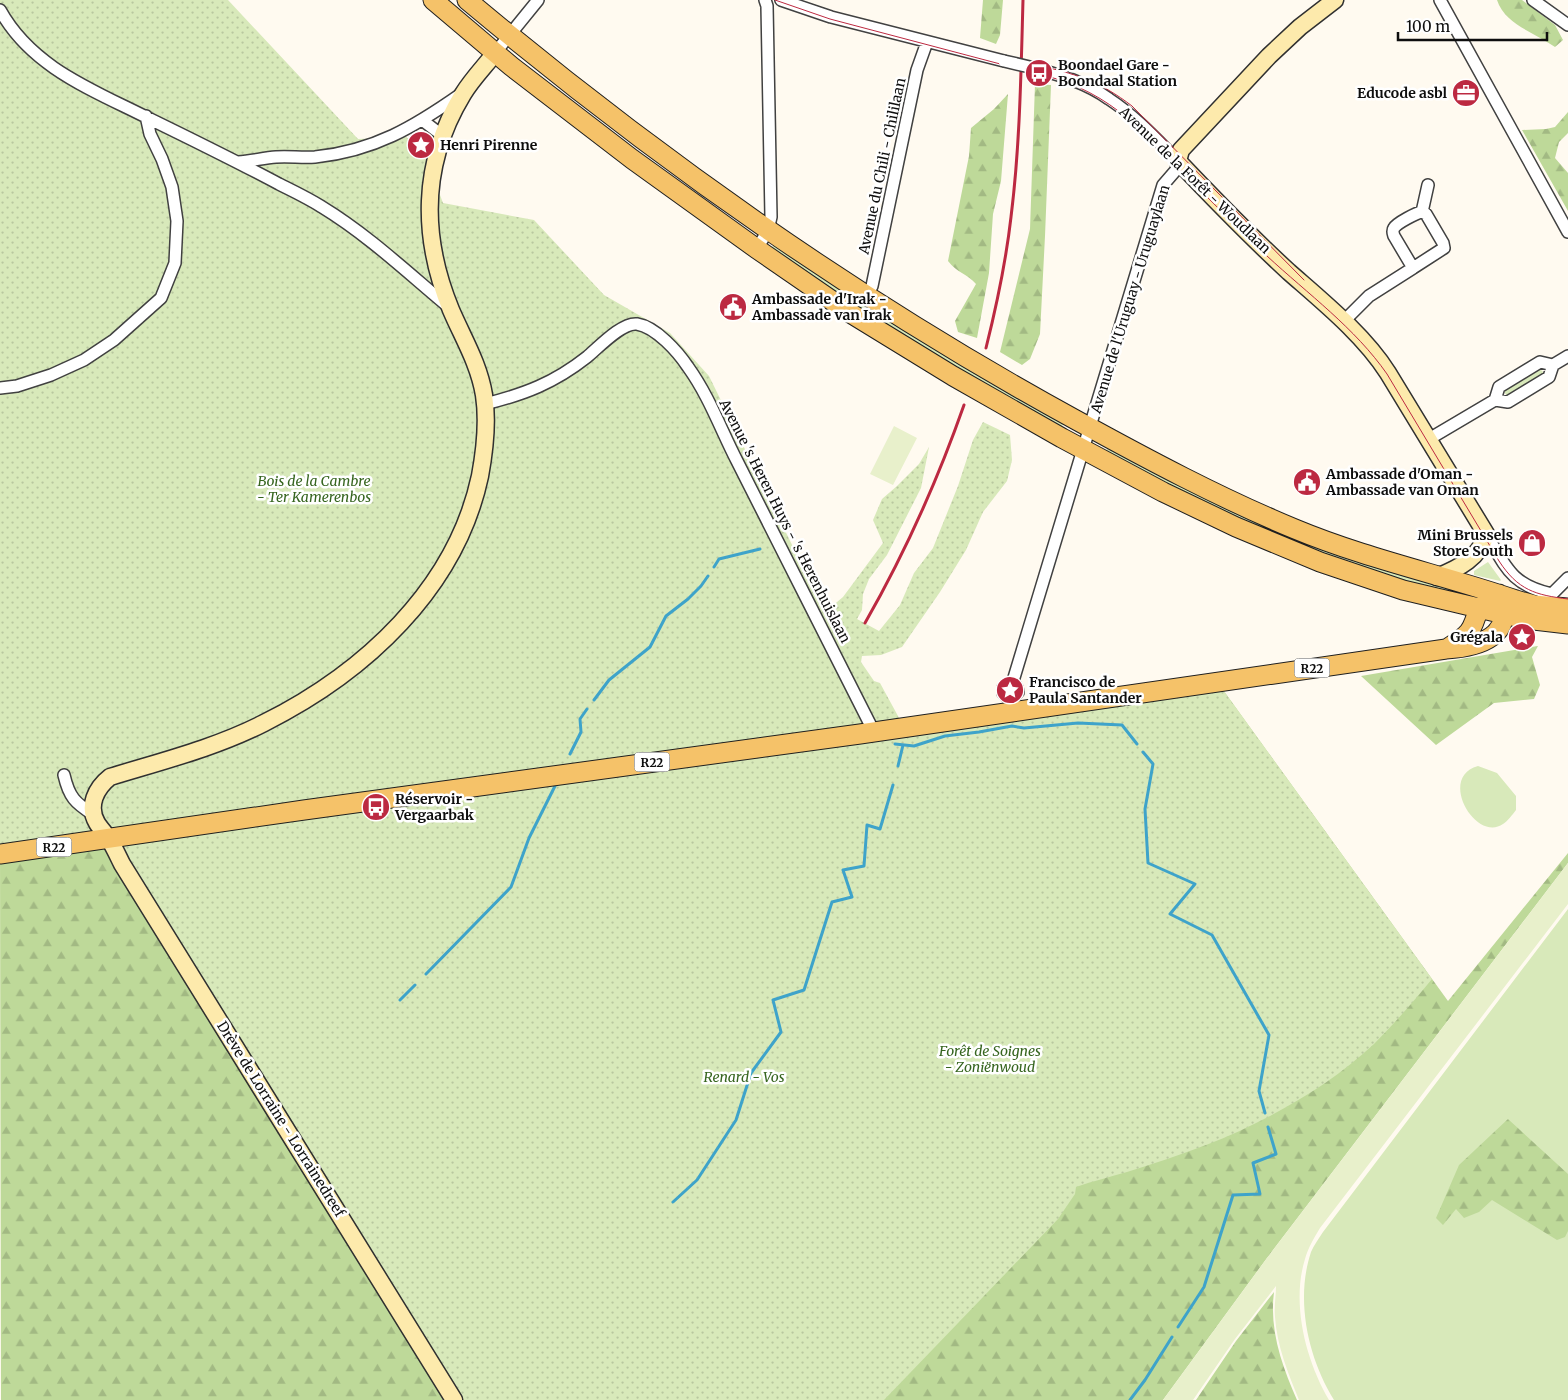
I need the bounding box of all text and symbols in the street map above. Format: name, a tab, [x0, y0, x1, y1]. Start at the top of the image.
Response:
scale bar	[1398, 10, 1547, 42]
text: 100 m	[1406, 17, 1450, 36]
place label: Boondael Gare - Boondaal Station	[1058, 56, 1177, 90]
bus stop icon: Boondael Gare - Boondaal Station	[1024, 58, 1054, 88]
street label: Avenue du Chili - Chililaan	[854, 76, 910, 257]
office icon: Educode asbl	[1451, 78, 1481, 108]
place label: Educode asbl	[1357, 84, 1447, 102]
street label: Avenue de la Forêt - Woudlaan	[1115, 102, 1275, 257]
place icon: Henri Pirenne	[406, 130, 436, 160]
place label: Henri Pirenne	[440, 136, 538, 154]
street label: Avenue de l'Uruguay - Uruguaylaan	[1086, 183, 1173, 416]
place label: Ambassade d'Irak - Ambassade van Irak	[751, 290, 893, 324]
public building icon: Ambassade d'Irak - Ambassade van Irak	[718, 292, 748, 322]
street label: Avenue 's Heren Huys - 's Herenhuislaan	[715, 395, 855, 646]
place label: Ambassade d'Oman - Ambassade van Oman	[1325, 465, 1479, 499]
public building icon: Ambassade d'Oman - Ambassade van Oman	[1292, 467, 1322, 497]
park label: Bois de la Cambre - Ter Kamerenbos	[257, 472, 371, 506]
place label: Mini Brussels Store South	[1418, 526, 1514, 560]
shop icon: Mini Brussels Store South	[1517, 528, 1547, 558]
place icon: Grégala	[1507, 622, 1537, 652]
place label: Grégala	[1450, 628, 1503, 646]
road number: R22	[1294, 658, 1330, 678]
place label: Francisco de Paula Santander	[1029, 673, 1142, 707]
place icon: Francisco de Paula Santander	[995, 675, 1025, 705]
road number: R22	[634, 752, 670, 772]
place label: Réservoir - Vergaarbak	[394, 790, 475, 824]
bus stop icon: Réservoir - Vergaarbak	[361, 792, 391, 822]
road number: R22	[36, 838, 72, 856]
street label: Drève de Lorraine - Lorrainedreef	[213, 1018, 349, 1221]
park label: Forêt de Soignes - Zoniënwoud	[938, 1042, 1041, 1076]
park label: Renard - Vos	[703, 1068, 785, 1086]

